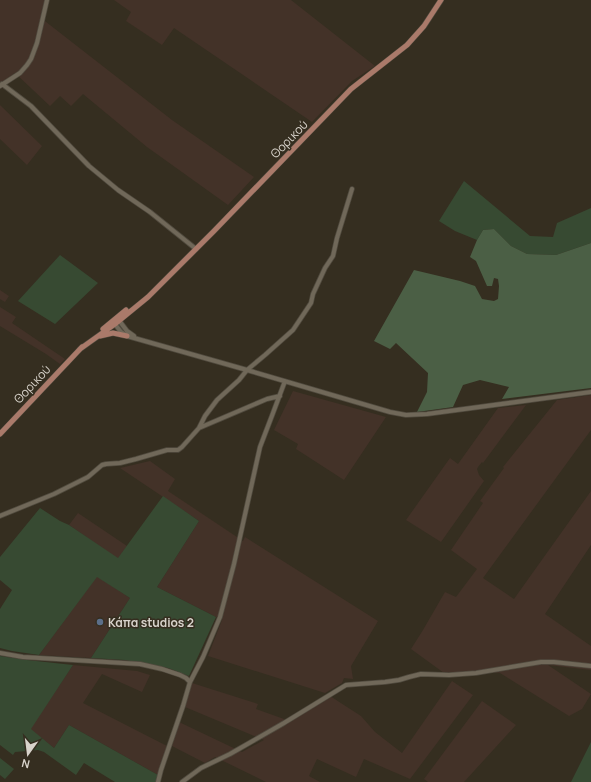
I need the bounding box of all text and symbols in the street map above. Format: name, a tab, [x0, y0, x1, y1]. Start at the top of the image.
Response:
street label: Θορικού	[267, 116, 311, 162]
street label: Θορικού	[10, 361, 54, 407]
place label: Κάπα studios 2	[108, 614, 194, 631]
marker: Κάπα studios 2	[95, 617, 105, 627]
north arrow	[8, 734, 48, 774]
text: N	[20, 756, 31, 772]

